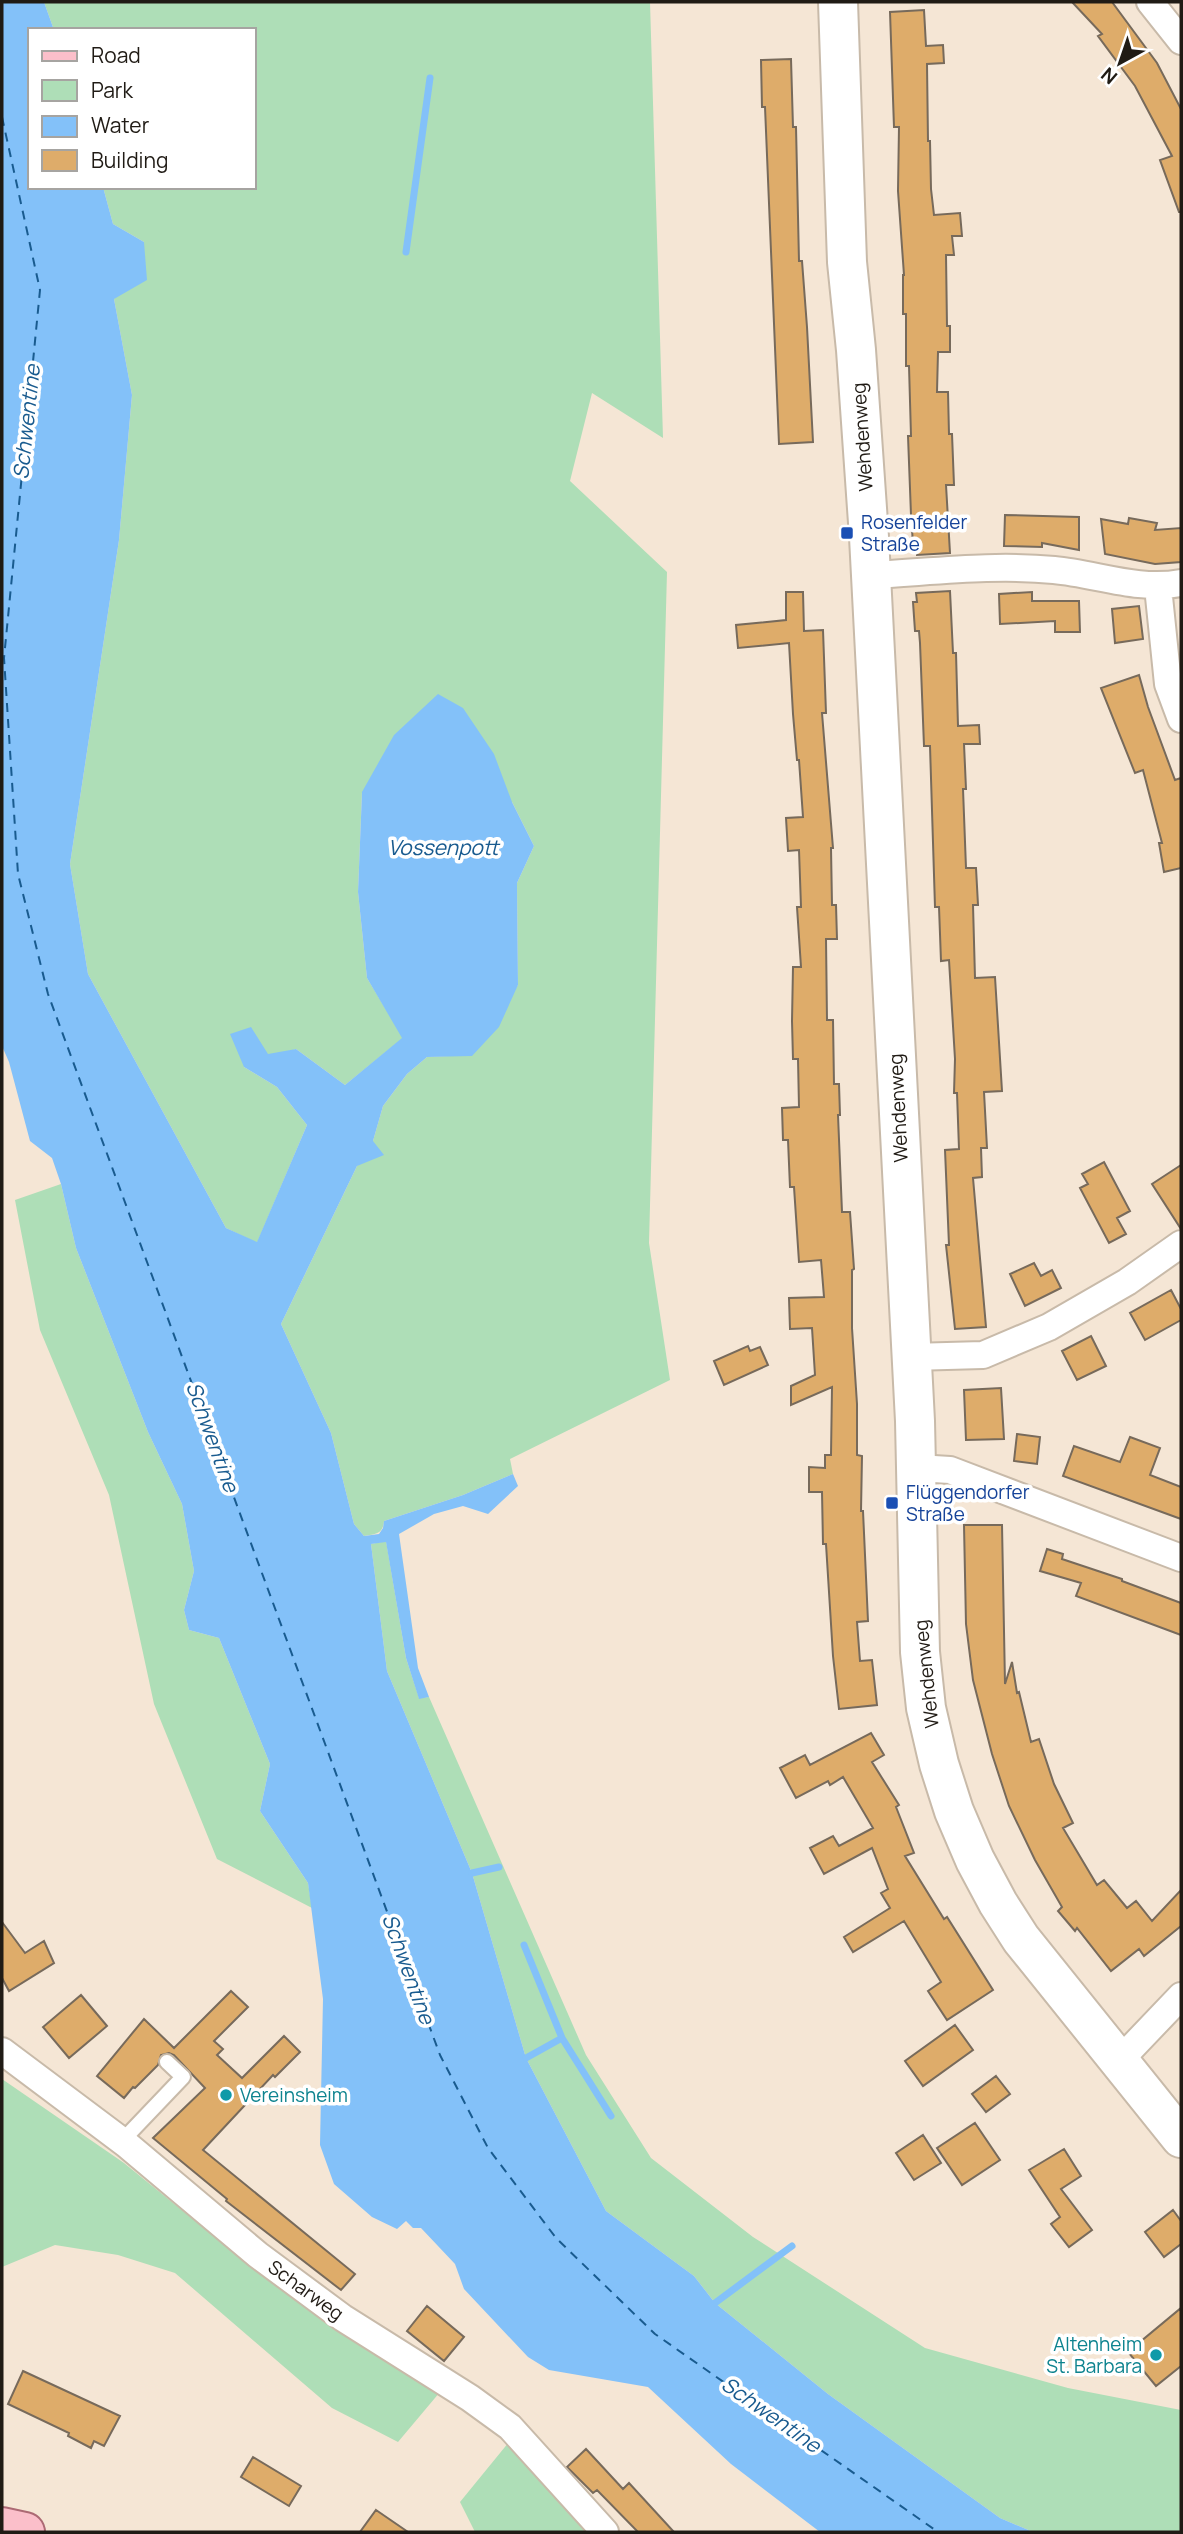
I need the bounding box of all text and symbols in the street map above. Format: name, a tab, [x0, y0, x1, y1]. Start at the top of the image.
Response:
legend	[28, 28, 256, 189]
north arrow	[1085, 28, 1155, 98]
text: Road	[91, 41, 141, 69]
text: N	[1095, 62, 1123, 90]
text: Park	[91, 76, 133, 104]
text: Water	[91, 111, 150, 139]
text: Building	[91, 146, 168, 174]
water label: Schwentine	[6, 361, 46, 481]
street label: Wehdenweg	[845, 382, 879, 492]
place label: Rosenfelder Straße	[861, 509, 967, 557]
marker: Rosenfelder Straße	[839, 525, 855, 541]
water label: Vossenpott	[388, 833, 501, 861]
street label: Wehdenweg	[882, 1053, 914, 1163]
water label: Schwentine	[180, 1378, 246, 1497]
place label: Flüggendorfer Straße	[906, 1479, 1030, 1527]
marker: Flüggendorfer Straße	[884, 1495, 900, 1511]
street label: Wehdenweg	[907, 1618, 945, 1730]
water label: Schwentine	[376, 1910, 442, 2029]
place label: Vereinsheim	[240, 2082, 348, 2108]
marker: Vereinsheim	[218, 2087, 234, 2103]
street label: Scharweg	[263, 2254, 349, 2326]
place label: Altenheim St. Barbara	[1046, 2331, 1142, 2379]
marker: Altenheim St. Barbara	[1148, 2347, 1164, 2363]
water label: Schwentine	[716, 2370, 828, 2460]

